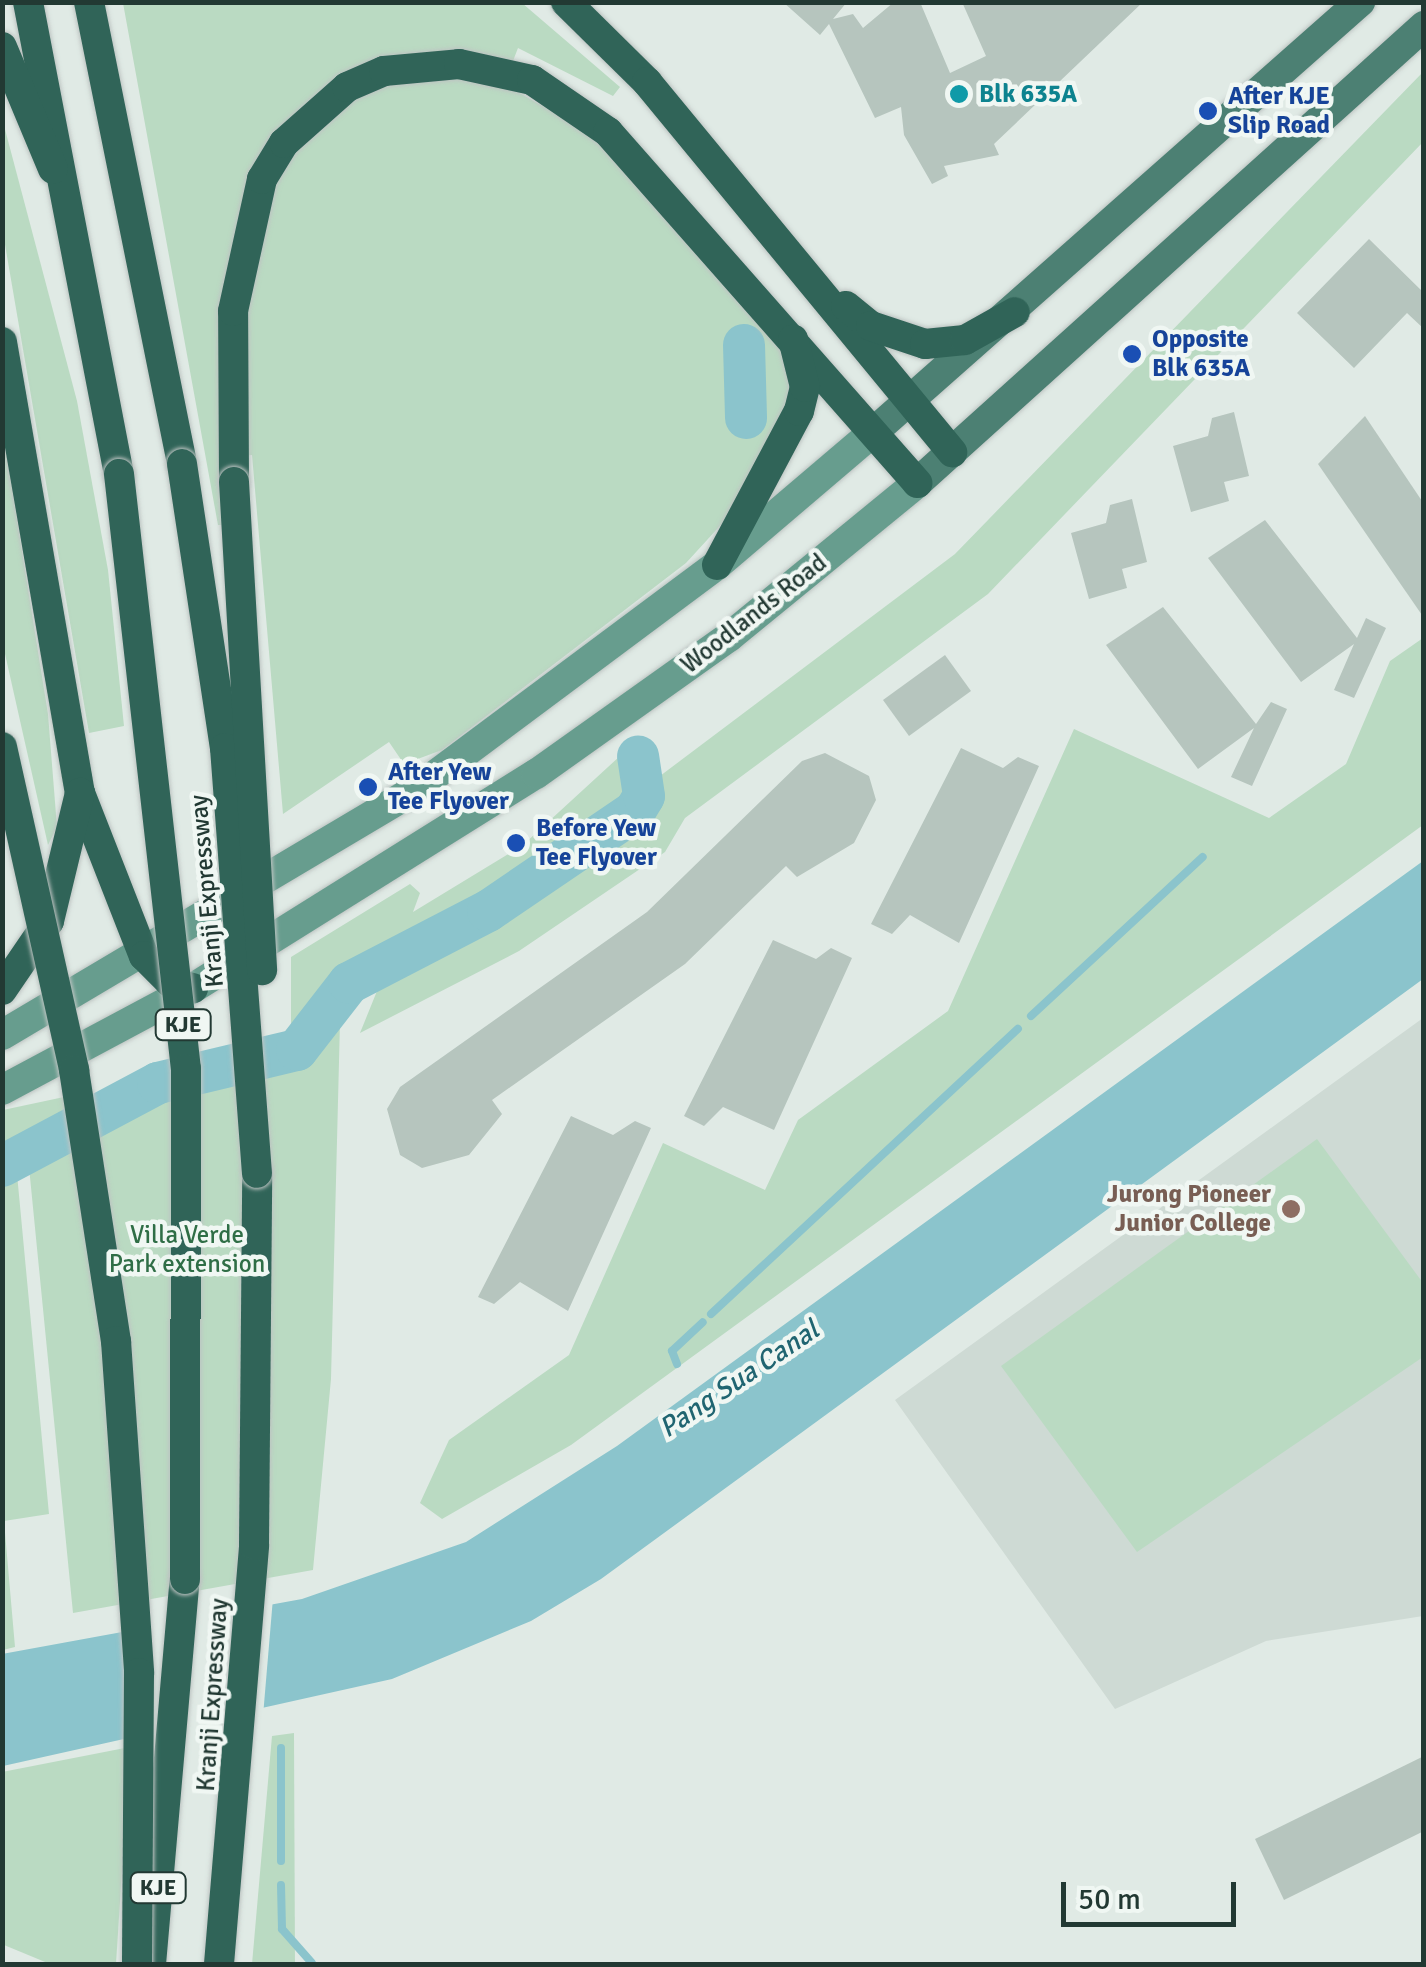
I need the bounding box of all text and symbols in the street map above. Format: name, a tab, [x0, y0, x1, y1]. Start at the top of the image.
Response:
place label: Blk 635A	[979, 79, 1077, 109]
place label: After KJE Slip Road	[1228, 82, 1330, 141]
marker: Blk 635A	[948, 83, 970, 105]
marker: After KJE Slip Road	[1197, 100, 1219, 122]
place label: Opposite Blk 635A	[1152, 325, 1250, 384]
marker: Opposite Blk 635A	[1121, 343, 1143, 365]
street label: Woodlands Road	[675, 548, 833, 680]
place label: After Yew Tee Flyover	[388, 758, 509, 817]
marker: After Yew Tee Flyover	[357, 776, 379, 798]
street label: Kranji Expressway	[184, 793, 230, 989]
place label: Before Yew Tee Flyover	[536, 814, 657, 873]
marker: Before Yew Tee Flyover	[505, 832, 527, 854]
road number: KJE	[153, 1008, 213, 1042]
place label: Jurong Pioneer Junior College	[1107, 1180, 1271, 1239]
marker: Jurong Pioneer Junior College	[1280, 1198, 1302, 1220]
park label: Villa Verde Park extension	[109, 1221, 265, 1280]
water label: Pang Sua Canal	[653, 1313, 825, 1445]
street label: Kranji Expressway	[191, 1598, 235, 1792]
scale bar	[1066, 1862, 1241, 1924]
road number: KJE	[128, 1871, 188, 1905]
text: 50 m	[1078, 1881, 1141, 1918]

